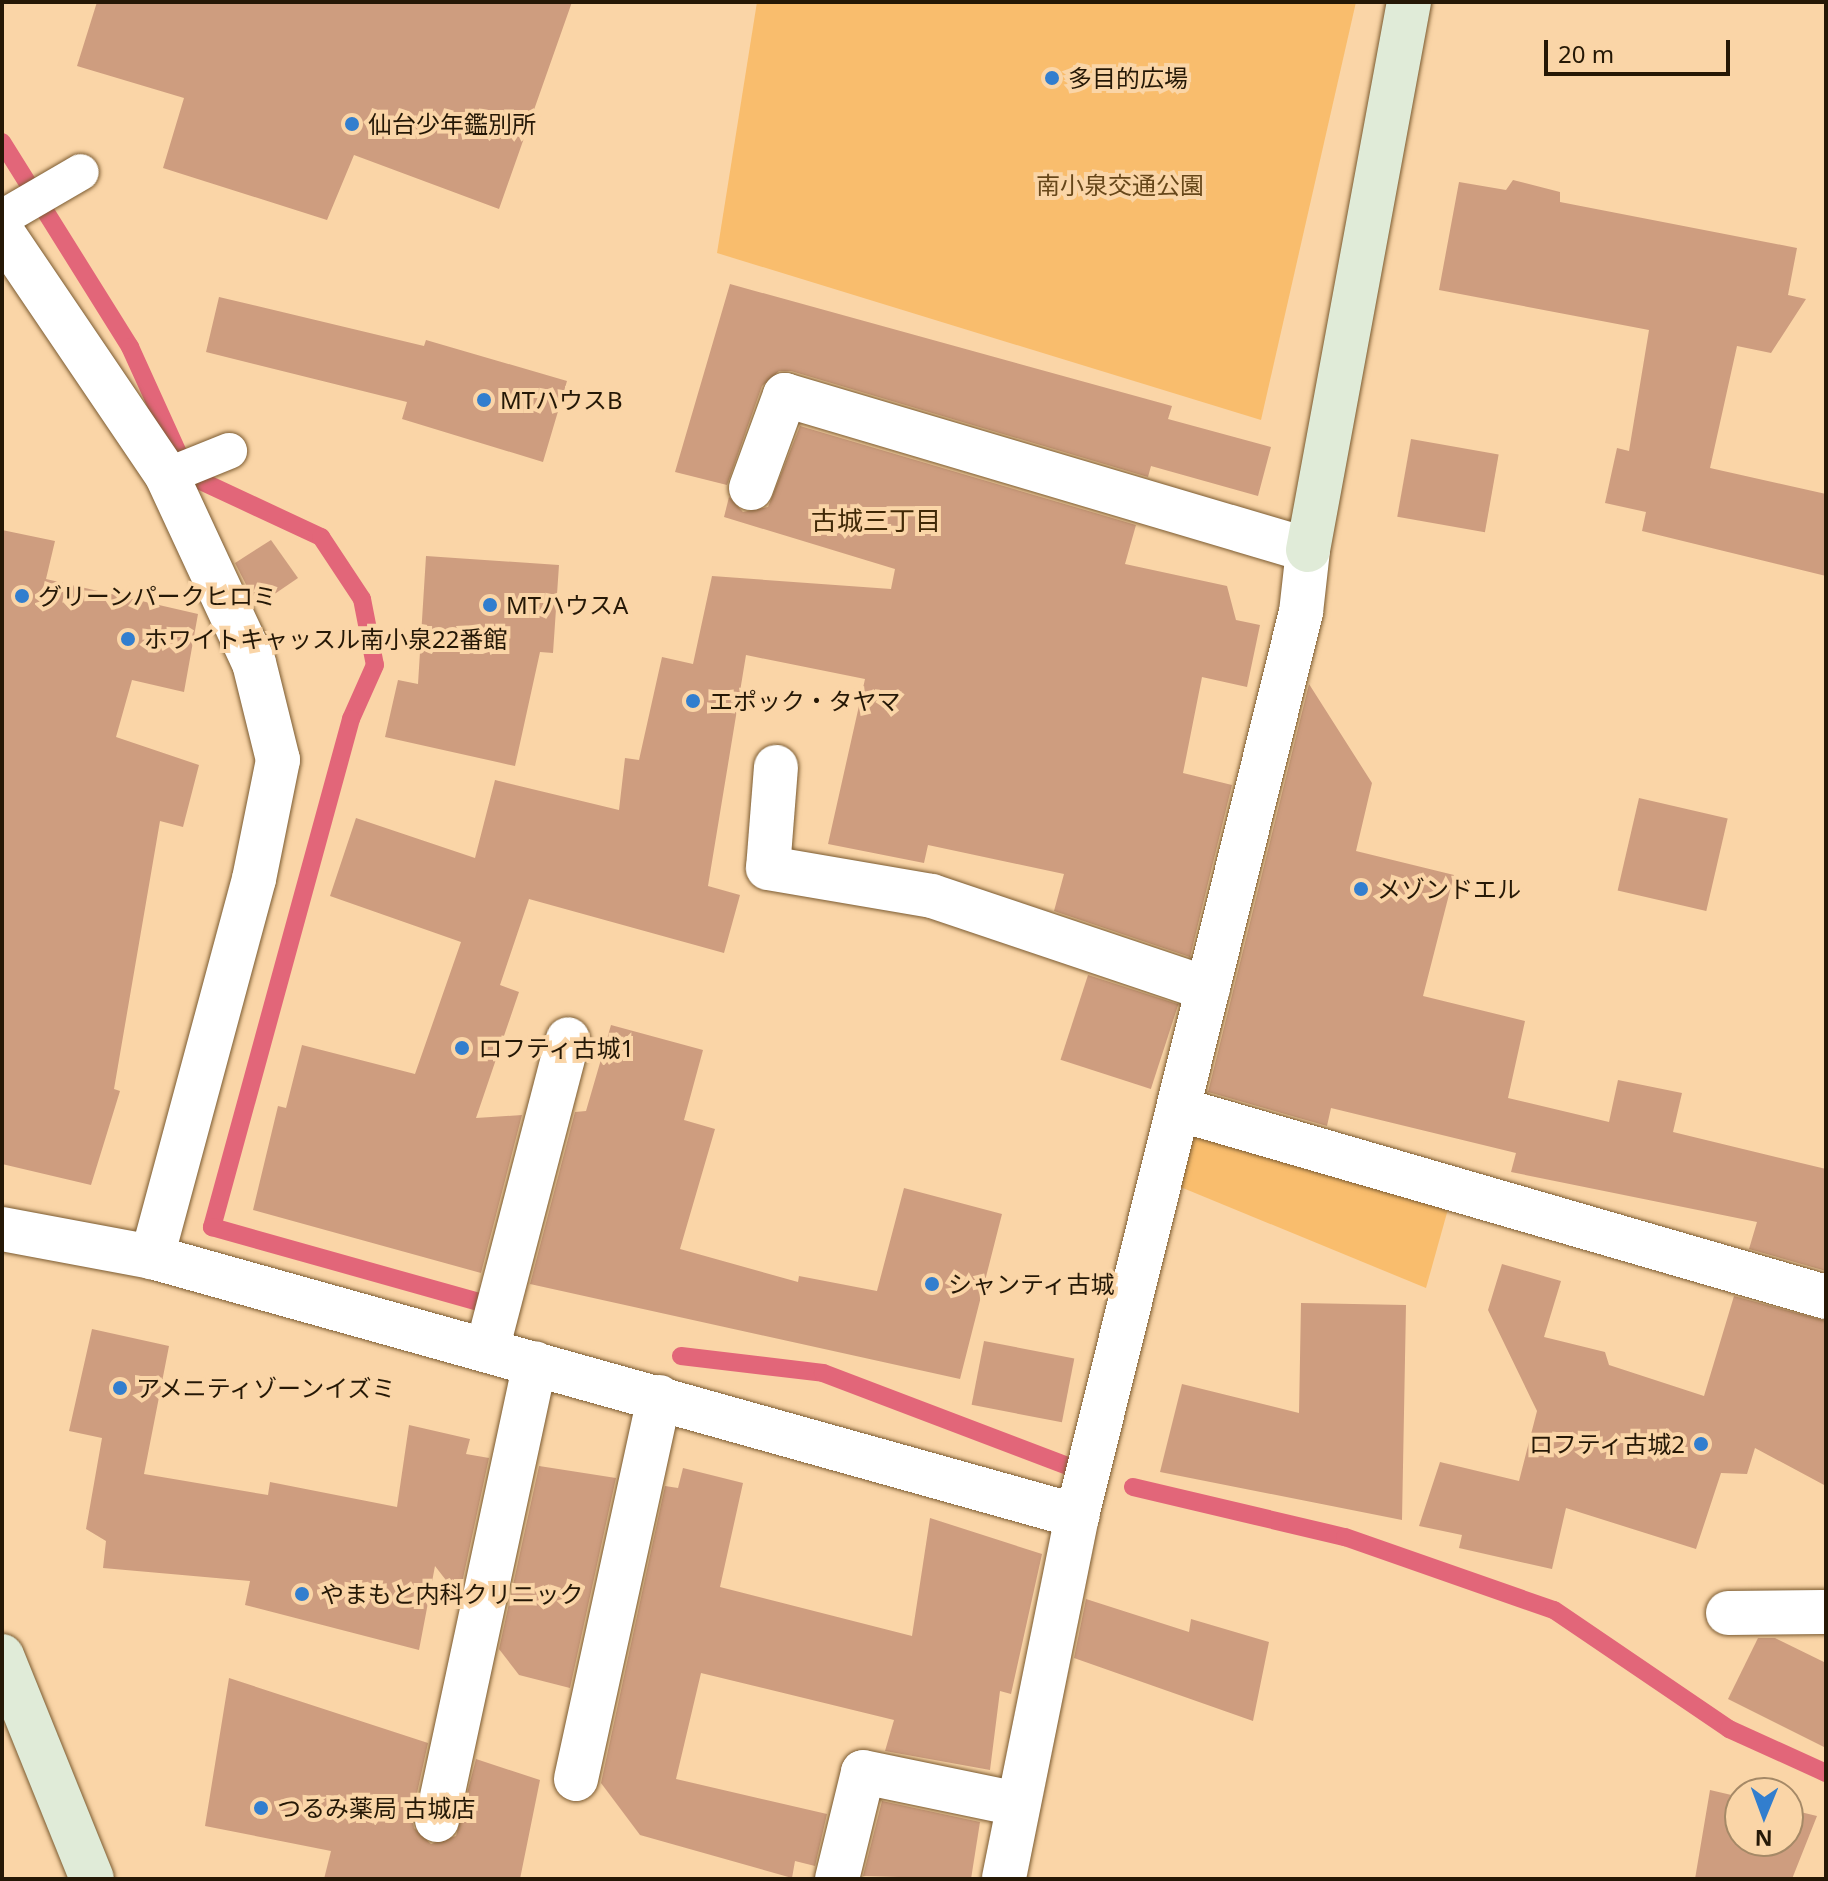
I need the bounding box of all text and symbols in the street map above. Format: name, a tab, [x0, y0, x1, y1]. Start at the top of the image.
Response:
scale bar	[1548, 24, 1734, 74]
text: 20 m	[1558, 37, 1614, 70]
place label: 多目的広場	[1068, 64, 1188, 92]
marker: 多目的広場	[1043, 69, 1061, 87]
place label: 仙台少年鑑別所	[368, 110, 536, 138]
marker: 仙台少年鑑別所	[343, 115, 361, 133]
park label: 南小泉交通公園	[1036, 171, 1204, 199]
place label: MTハウスB	[500, 386, 623, 414]
marker: MTハウスB	[475, 391, 493, 409]
district label: 古城三丁目	[811, 505, 941, 537]
place label: グリーンパークヒロミ	[38, 582, 278, 610]
marker: グリーンパークヒロミ	[13, 587, 31, 605]
place label: MTハウスA	[506, 591, 628, 619]
marker: MTハウスA	[481, 596, 499, 614]
place label: ホワイトキャッスル南小泉22番館	[144, 625, 507, 653]
marker: ホワイトキャッスル南小泉22番館	[119, 630, 137, 648]
place label: エポック・タヤマ	[709, 687, 901, 715]
marker: エポック・タヤマ	[684, 692, 702, 710]
place label: メゾンドエル	[1377, 875, 1521, 903]
marker: メゾンドエル	[1352, 880, 1370, 898]
place label: ロフティ古城1	[478, 1034, 636, 1062]
marker: ロフティ古城1	[453, 1039, 471, 1057]
place label: シャンティ古城	[948, 1270, 1116, 1298]
marker: シャンティ古城	[923, 1275, 941, 1293]
place label: アメニティゾーンイズミ	[136, 1374, 400, 1402]
marker: アメニティゾーンイズミ	[111, 1379, 129, 1397]
place label: ロフティ古城2	[1527, 1430, 1685, 1458]
marker: ロフティ古城2	[1692, 1435, 1710, 1453]
place label: やまもと内科クリニック	[320, 1580, 584, 1608]
marker: やまもと内科クリニック	[291, 1583, 313, 1605]
north arrow	[1724, 1777, 1804, 1857]
place label: つるみ薬局 古城店	[277, 1794, 475, 1822]
marker: つるみ薬局 古城店	[252, 1799, 270, 1817]
text: N	[1754, 1824, 1773, 1854]

